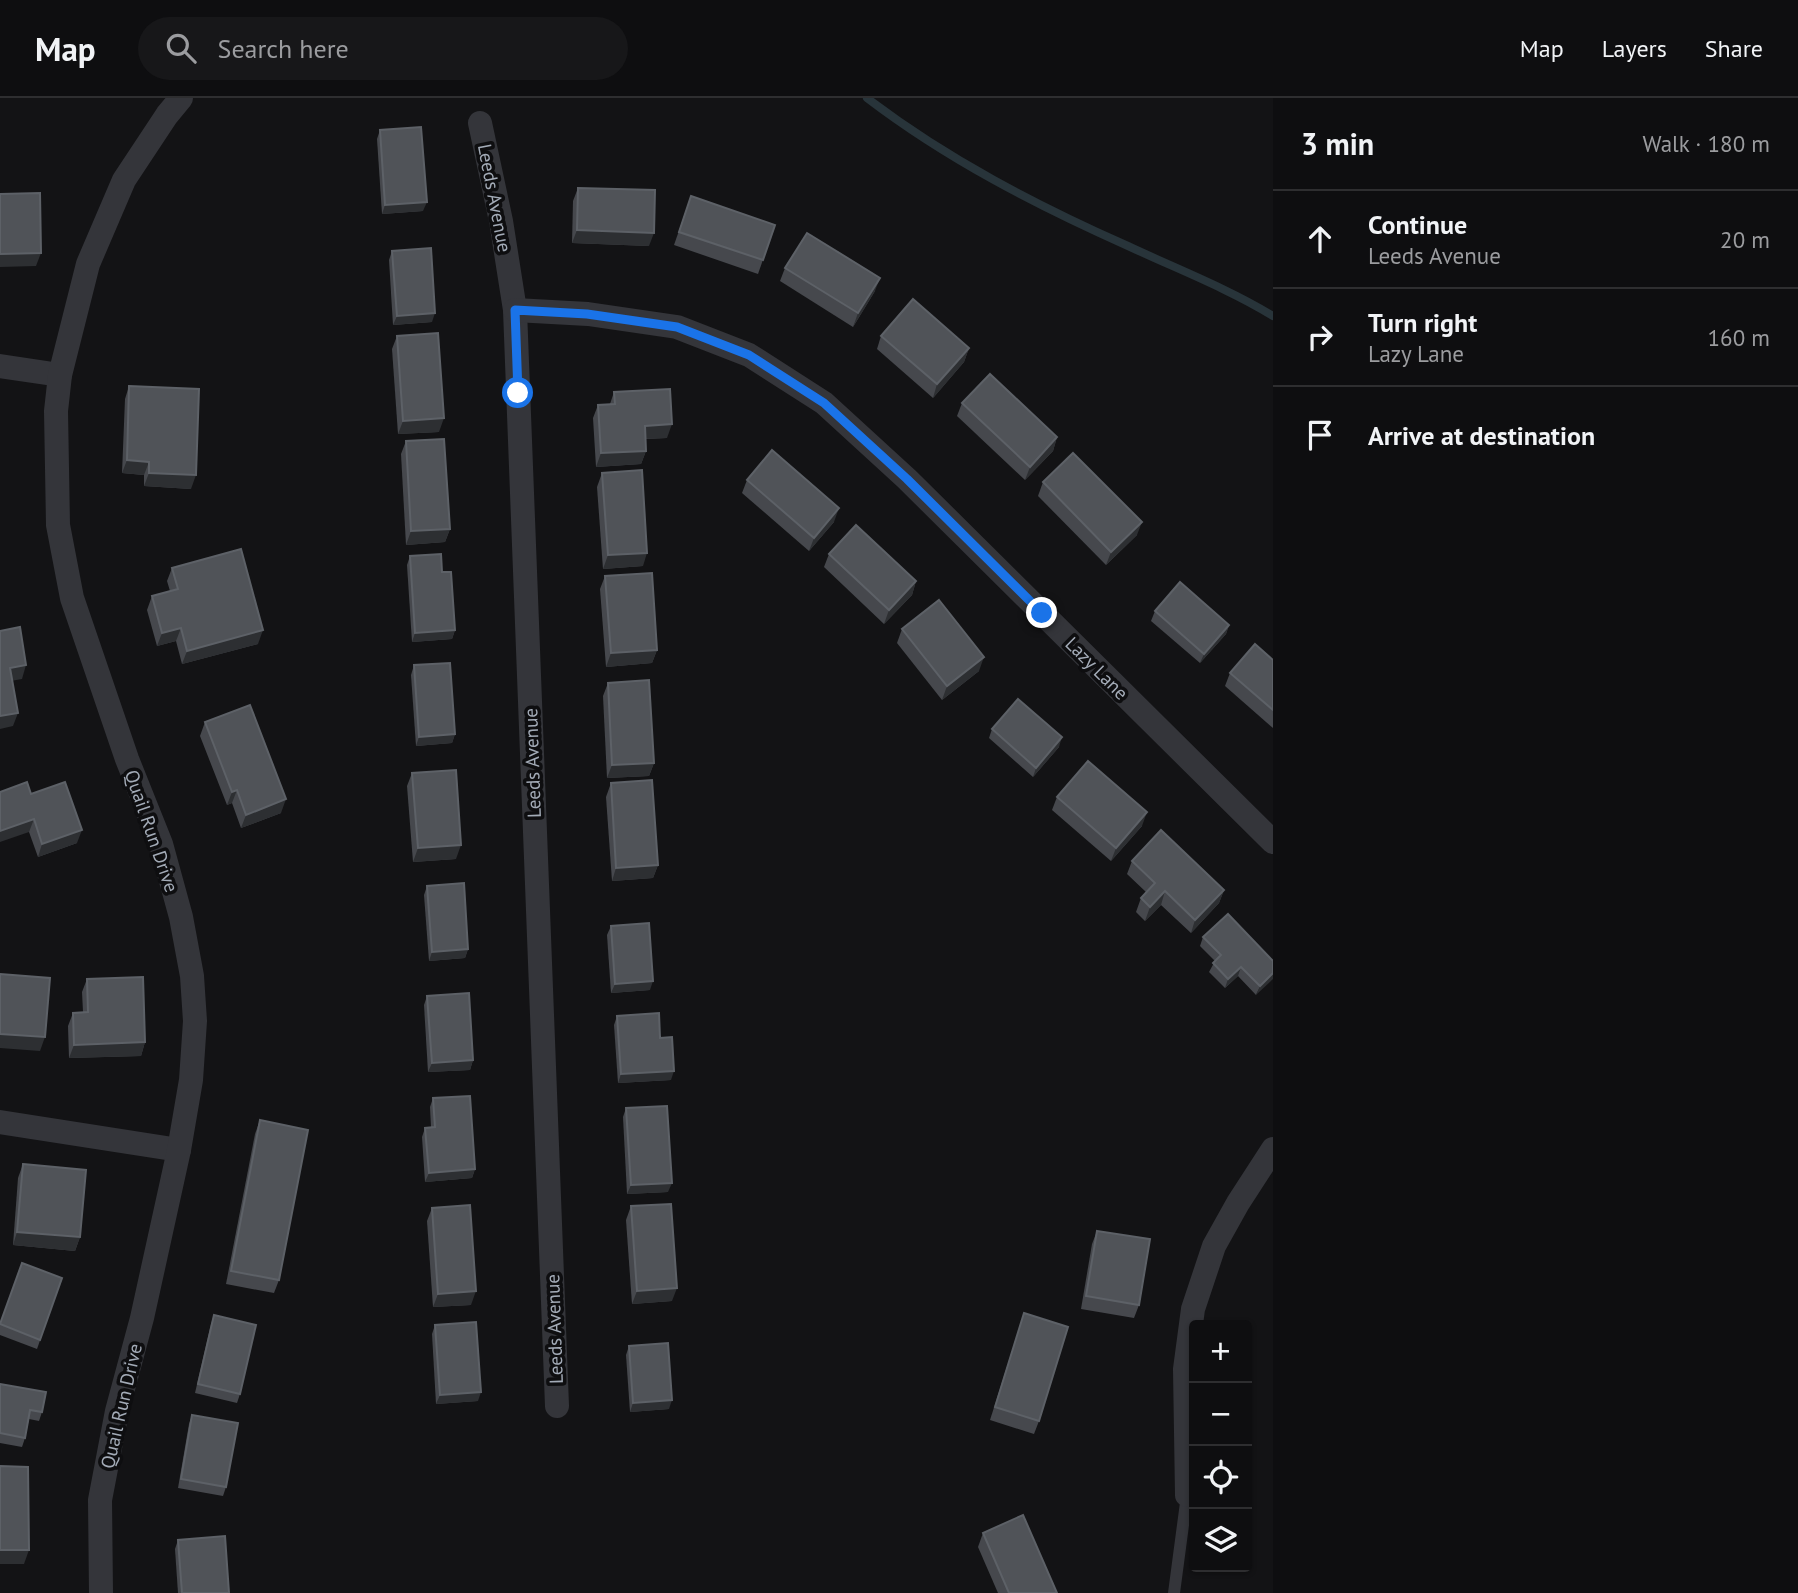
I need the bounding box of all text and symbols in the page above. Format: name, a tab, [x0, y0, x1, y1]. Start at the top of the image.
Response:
search box	[138, 17, 628, 80]
text: Map	[35, 27, 96, 70]
icon: search	[162, 29, 200, 67]
text: Search here	[218, 32, 349, 65]
text: Map	[1520, 33, 1564, 64]
text: Layers	[1602, 33, 1667, 64]
text: Share	[1705, 33, 1763, 64]
text: 3 min	[1301, 124, 1374, 163]
text: Walk · 180 m	[1643, 129, 1770, 158]
street label: Leeds Avenue	[473, 142, 517, 254]
text: Continue	[1368, 208, 1467, 241]
icon: ahead	[1301, 220, 1339, 258]
text: 20 m	[1720, 225, 1770, 254]
text: Leeds Avenue	[1368, 241, 1501, 270]
text: Turn right	[1368, 306, 1477, 339]
icon: right	[1301, 318, 1339, 356]
text: 160 m	[1708, 323, 1770, 352]
text: Lazy Lane	[1368, 339, 1464, 368]
route start	[502, 377, 533, 408]
icon: arrive	[1301, 416, 1339, 454]
text: Arrive at destination	[1368, 419, 1595, 452]
route end	[1026, 597, 1057, 628]
street label: Lazy Lane	[1060, 631, 1134, 705]
street label: Leeds Avenue	[518, 708, 546, 818]
street label: Quail Run Drive	[120, 767, 184, 895]
street label: Leeds Avenue	[540, 1274, 568, 1384]
map controls	[1189, 1320, 1252, 1572]
button: +	[1189, 1320, 1252, 1383]
street label: Quail Run Drive	[95, 1341, 147, 1471]
button: −	[1189, 1383, 1252, 1446]
button: locate	[1189, 1446, 1252, 1509]
button: layers	[1189, 1509, 1252, 1572]

